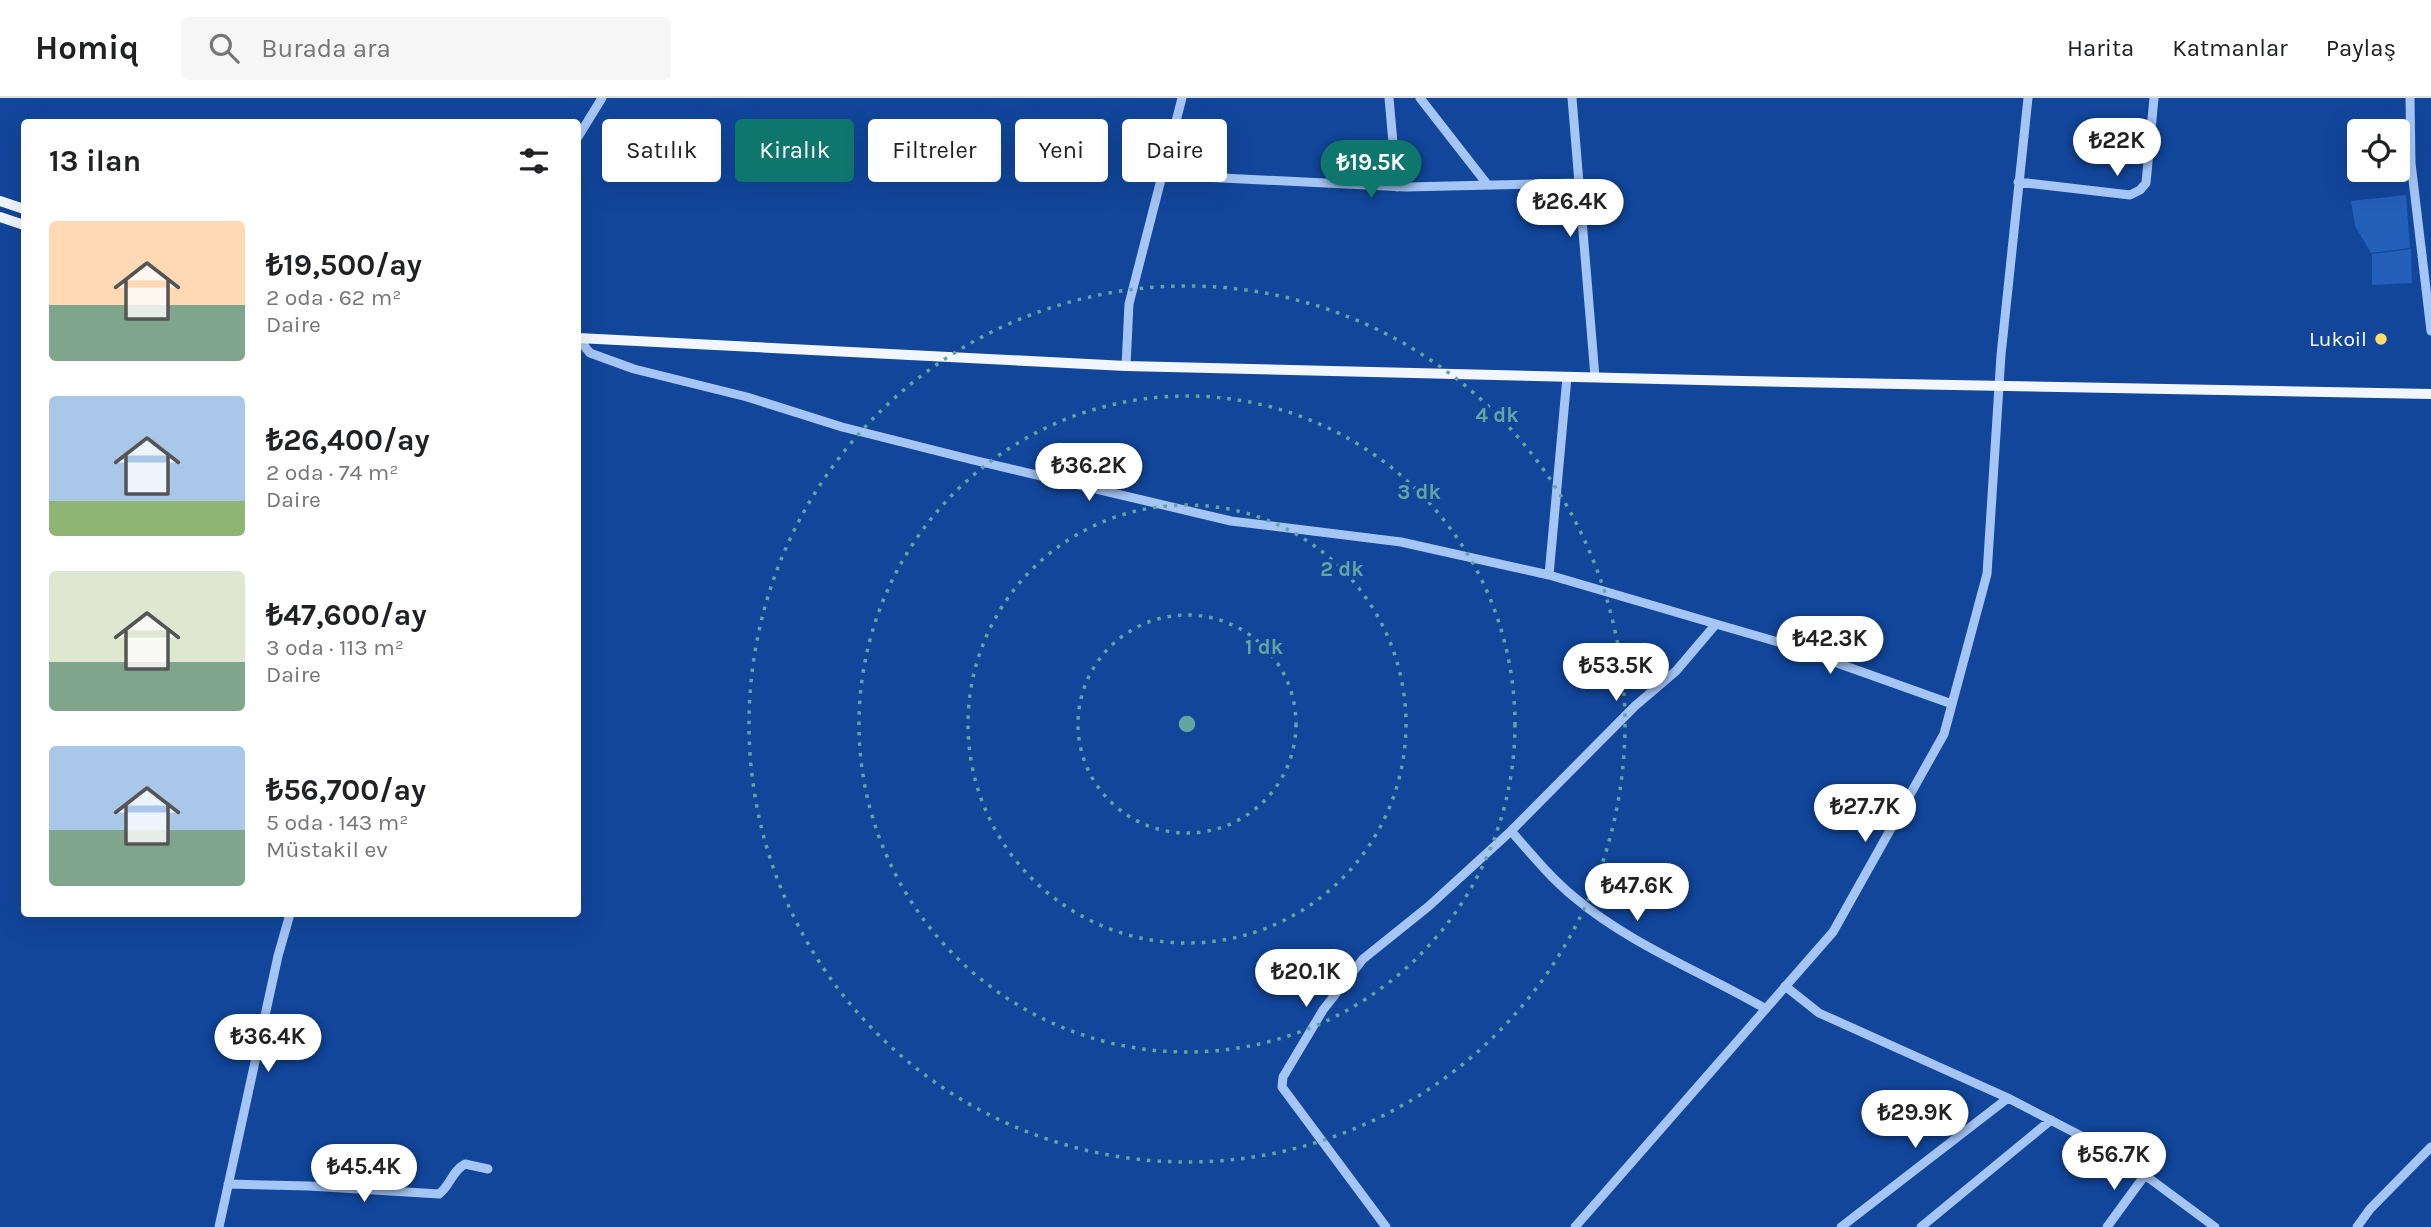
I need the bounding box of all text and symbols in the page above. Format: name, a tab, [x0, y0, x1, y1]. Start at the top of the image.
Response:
search box	[181, 17, 671, 80]
text: Homiq	[35, 29, 139, 67]
icon: search	[205, 29, 243, 67]
text: Burada ara	[261, 33, 391, 64]
text: Harita	[2067, 34, 2134, 62]
text: Katmanlar	[2172, 34, 2288, 62]
text: Paylaş	[2326, 34, 2396, 62]
pin: ₺22K	[2076, 118, 2158, 178]
chip: Satılık	[602, 119, 721, 182]
chip: Kiralık	[735, 119, 854, 182]
chip: Filtreler	[868, 119, 1001, 182]
chip: Yeni	[1015, 119, 1108, 182]
chip: Daire	[1122, 119, 1227, 182]
map controls	[2347, 119, 2410, 182]
button: locate	[2347, 119, 2410, 182]
text: ₺22K	[2089, 127, 2145, 154]
pin: ₺19.5K	[1314, 140, 1428, 200]
icon: filters	[515, 142, 553, 180]
text: 13 ilan	[49, 143, 141, 179]
text: ₺19.5K	[1337, 149, 1405, 176]
pin: ₺26.4K	[1513, 180, 1627, 239]
text: ₺26.4K	[1533, 188, 1607, 215]
text: ₺19,500/ay	[266, 247, 422, 283]
icon: home	[105, 249, 189, 333]
text: 2 oda · 62 m²	[266, 284, 401, 311]
text: Daire	[266, 311, 321, 338]
place label: Lukoil	[2309, 327, 2367, 351]
marker: Lukoil	[2373, 331, 2389, 347]
text: 4 dk	[1475, 403, 1519, 427]
text: ₺26,400/ay	[266, 422, 430, 458]
icon: home	[105, 424, 189, 508]
pin: ₺36.2K	[1032, 444, 1146, 503]
text: ₺36.2K	[1051, 452, 1127, 479]
text: 2 oda · 74 m²	[266, 459, 399, 486]
text: 3 dk	[1397, 480, 1441, 504]
text: Daire	[266, 486, 321, 513]
text: 2 dk	[1320, 557, 1364, 581]
text: ₺47,600/ay	[266, 597, 427, 633]
icon: home	[105, 599, 189, 683]
pin: ₺42.3K	[1773, 616, 1887, 676]
text: ₺42.3K	[1792, 625, 1868, 652]
text: 3 oda · 113 m²	[266, 634, 404, 661]
text: 1 dk	[1245, 635, 1284, 659]
pin: ₺53.5K	[1559, 644, 1673, 703]
text: ₺53.5K	[1579, 652, 1653, 679]
text: Daire	[266, 661, 321, 688]
centre of rings	[1175, 712, 1199, 736]
text: ₺56,700/ay	[266, 772, 426, 808]
icon: home	[105, 774, 189, 858]
pin: ₺27.7K	[1808, 784, 1922, 844]
text: ₺27.7K	[1830, 793, 1900, 820]
text: 5 oda · 143 m²	[266, 809, 409, 836]
text: Müstakil ev	[266, 836, 388, 863]
pin: ₺47.6K	[1580, 864, 1694, 923]
text: ₺47.6K	[1601, 872, 1673, 899]
pin: ₺20.1K	[1249, 950, 1363, 1009]
text: ₺20.1K	[1271, 958, 1341, 985]
pin: ₺36.4K	[211, 1014, 325, 1074]
text: ₺36.4K	[230, 1023, 306, 1050]
pin: ₺29.9K	[1858, 1090, 1972, 1150]
text: ₺29.9K	[1877, 1099, 1953, 1126]
pin: ₺56.7K	[2057, 1132, 2171, 1192]
text: ₺56.7K	[2078, 1141, 2150, 1168]
pin: ₺45.4K	[307, 1144, 421, 1204]
text: ₺45.4K	[327, 1153, 401, 1180]

